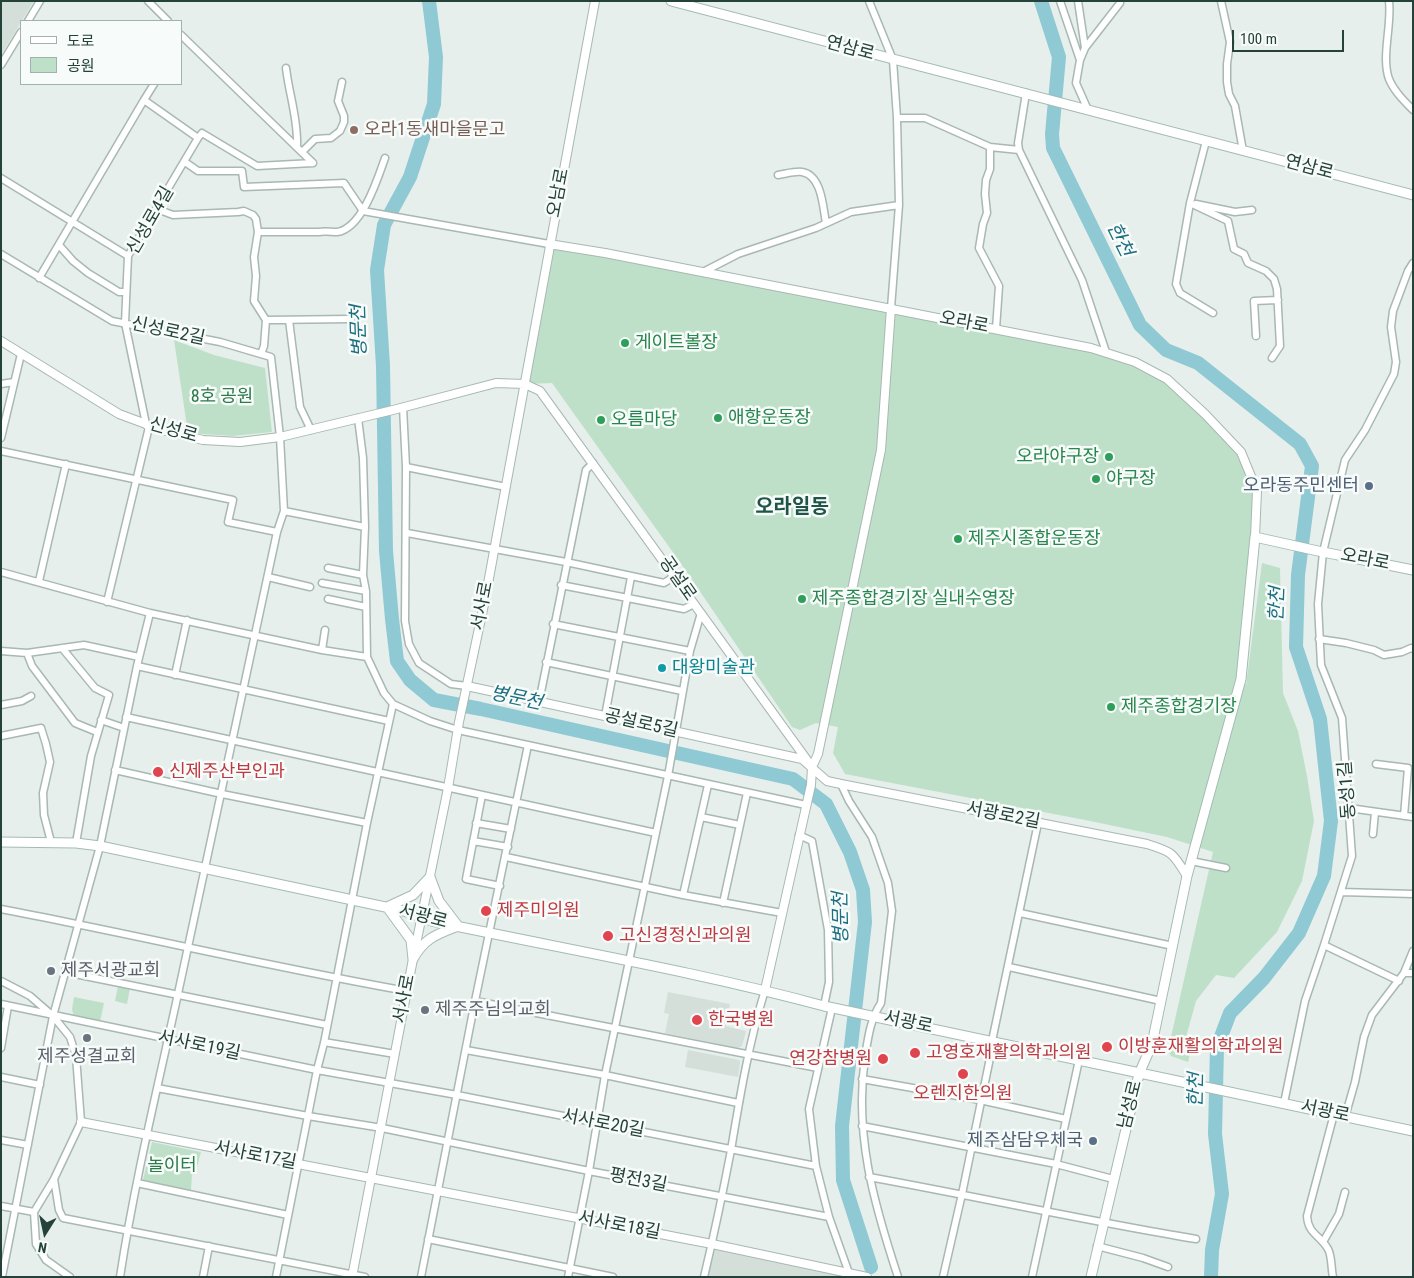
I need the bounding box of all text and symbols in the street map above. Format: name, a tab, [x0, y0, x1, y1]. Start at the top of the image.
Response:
legend	[20, 20, 182, 85]
scale bar	[1234, 20, 1346, 52]
text: 100 m	[1240, 30, 1277, 48]
text: 도로	[67, 32, 95, 50]
street label: 연삼로	[823, 32, 877, 66]
text: 공원	[67, 57, 95, 75]
place label: 오라1동새마을문고	[364, 119, 505, 141]
marker: 오라1동새마을문고	[348, 124, 360, 136]
street label: 연삼로	[1282, 151, 1336, 185]
street label: 오남로	[544, 167, 574, 219]
street label: 신성로4길	[123, 183, 179, 259]
water label: 한천	[1101, 219, 1137, 261]
water label: 병문천	[348, 304, 372, 358]
street label: 오라로	[938, 308, 990, 338]
street label: 신성로2길	[129, 314, 207, 350]
place label: 게이트볼장	[635, 332, 718, 354]
marker: 게이트볼장	[619, 337, 631, 349]
park label: 8호 공원	[191, 386, 253, 408]
place label: 애향운동장	[728, 407, 811, 429]
place label: 오름마당	[611, 409, 677, 431]
marker: 애향운동장	[712, 412, 724, 424]
street label: 신성로	[146, 414, 200, 448]
marker: 오름마당	[595, 414, 607, 426]
place label: 오라야구장	[1016, 446, 1099, 468]
marker: 오라야구장	[1103, 451, 1115, 463]
place label: 야구장	[1106, 468, 1156, 490]
marker: 야구장	[1090, 473, 1102, 485]
place label: 오라동주민센터	[1243, 475, 1359, 497]
marker: 오라동주민센터	[1363, 480, 1375, 492]
district label: 오라일동	[755, 496, 829, 520]
place label: 제주시종합운동장	[968, 528, 1100, 550]
marker: 제주시종합운동장	[952, 533, 964, 545]
street label: 오라로	[1339, 545, 1391, 575]
street label: 공설로	[654, 552, 700, 606]
street label: 서사로	[468, 580, 498, 632]
water label: 한천	[1266, 586, 1290, 622]
place label: 제주종합경기장 실내수영장	[812, 588, 1015, 610]
marker: 제주종합경기장 실내수영장	[796, 593, 808, 605]
place label: 대왕미술관	[672, 657, 755, 679]
marker: 대왕미술관	[656, 662, 668, 674]
water label: 병문천	[488, 682, 544, 716]
place label: 제주종합경기장	[1121, 696, 1237, 718]
marker: 제주종합경기장	[1105, 701, 1117, 713]
street label: 공설로5길	[602, 705, 680, 743]
street label: 동성1길	[1335, 760, 1361, 820]
place label: 신제주산부인과	[169, 761, 285, 783]
marker: 신제주산부인과	[151, 765, 165, 779]
street label: 서광로2길	[964, 798, 1042, 834]
water label: 병문천	[830, 892, 854, 944]
street label: 서광로	[396, 900, 450, 934]
place label: 제주미의원	[497, 900, 580, 922]
marker: 제주미의원	[479, 904, 493, 918]
place label: 고신경정신과의원	[619, 925, 751, 947]
marker: 고신경정신과의원	[601, 929, 615, 943]
place label: 제주서광교회	[61, 960, 160, 982]
marker: 제주서광교회	[45, 965, 57, 977]
street label: 서사로	[390, 973, 420, 1025]
place label: 제주주님의교회	[435, 999, 551, 1021]
marker: 제주주님의교회	[419, 1004, 431, 1016]
street label: 서광로	[881, 1007, 935, 1039]
place label: 한국병원	[708, 1009, 774, 1031]
marker: 한국병원	[690, 1013, 704, 1027]
street label: 서사로19길	[156, 1027, 242, 1065]
marker: 제주성결교회	[81, 1032, 93, 1044]
place label: 이방훈재활의학과의원	[1118, 1036, 1284, 1058]
marker: 이방훈재활의학과의원	[1100, 1040, 1114, 1054]
place label: 고영호재활의학과의원	[926, 1042, 1092, 1064]
place label: 제주성결교회	[37, 1046, 137, 1068]
marker: 고영호재활의학과의원	[908, 1046, 922, 1060]
place label: 연강참병원	[789, 1048, 872, 1070]
marker: 연강참병원	[876, 1052, 890, 1066]
marker: 오렌지한의원	[956, 1067, 970, 1081]
water label: 한천	[1185, 1072, 1209, 1108]
street label: 남성로	[1115, 1078, 1147, 1132]
place label: 오렌지한의원	[913, 1083, 1013, 1105]
street label: 서광로	[1298, 1096, 1352, 1128]
street label: 서사로20길	[560, 1105, 646, 1143]
place label: 제주삼담우체국	[967, 1130, 1083, 1152]
marker: 제주삼담우체국	[1087, 1135, 1099, 1147]
street label: 서사로17길	[212, 1137, 298, 1175]
park label: 놀이터	[147, 1155, 197, 1177]
street label: 평전3길	[607, 1165, 669, 1197]
street label: 서사로18길	[576, 1207, 662, 1245]
north arrow	[20, 1208, 70, 1258]
text: N	[37, 1239, 48, 1256]

